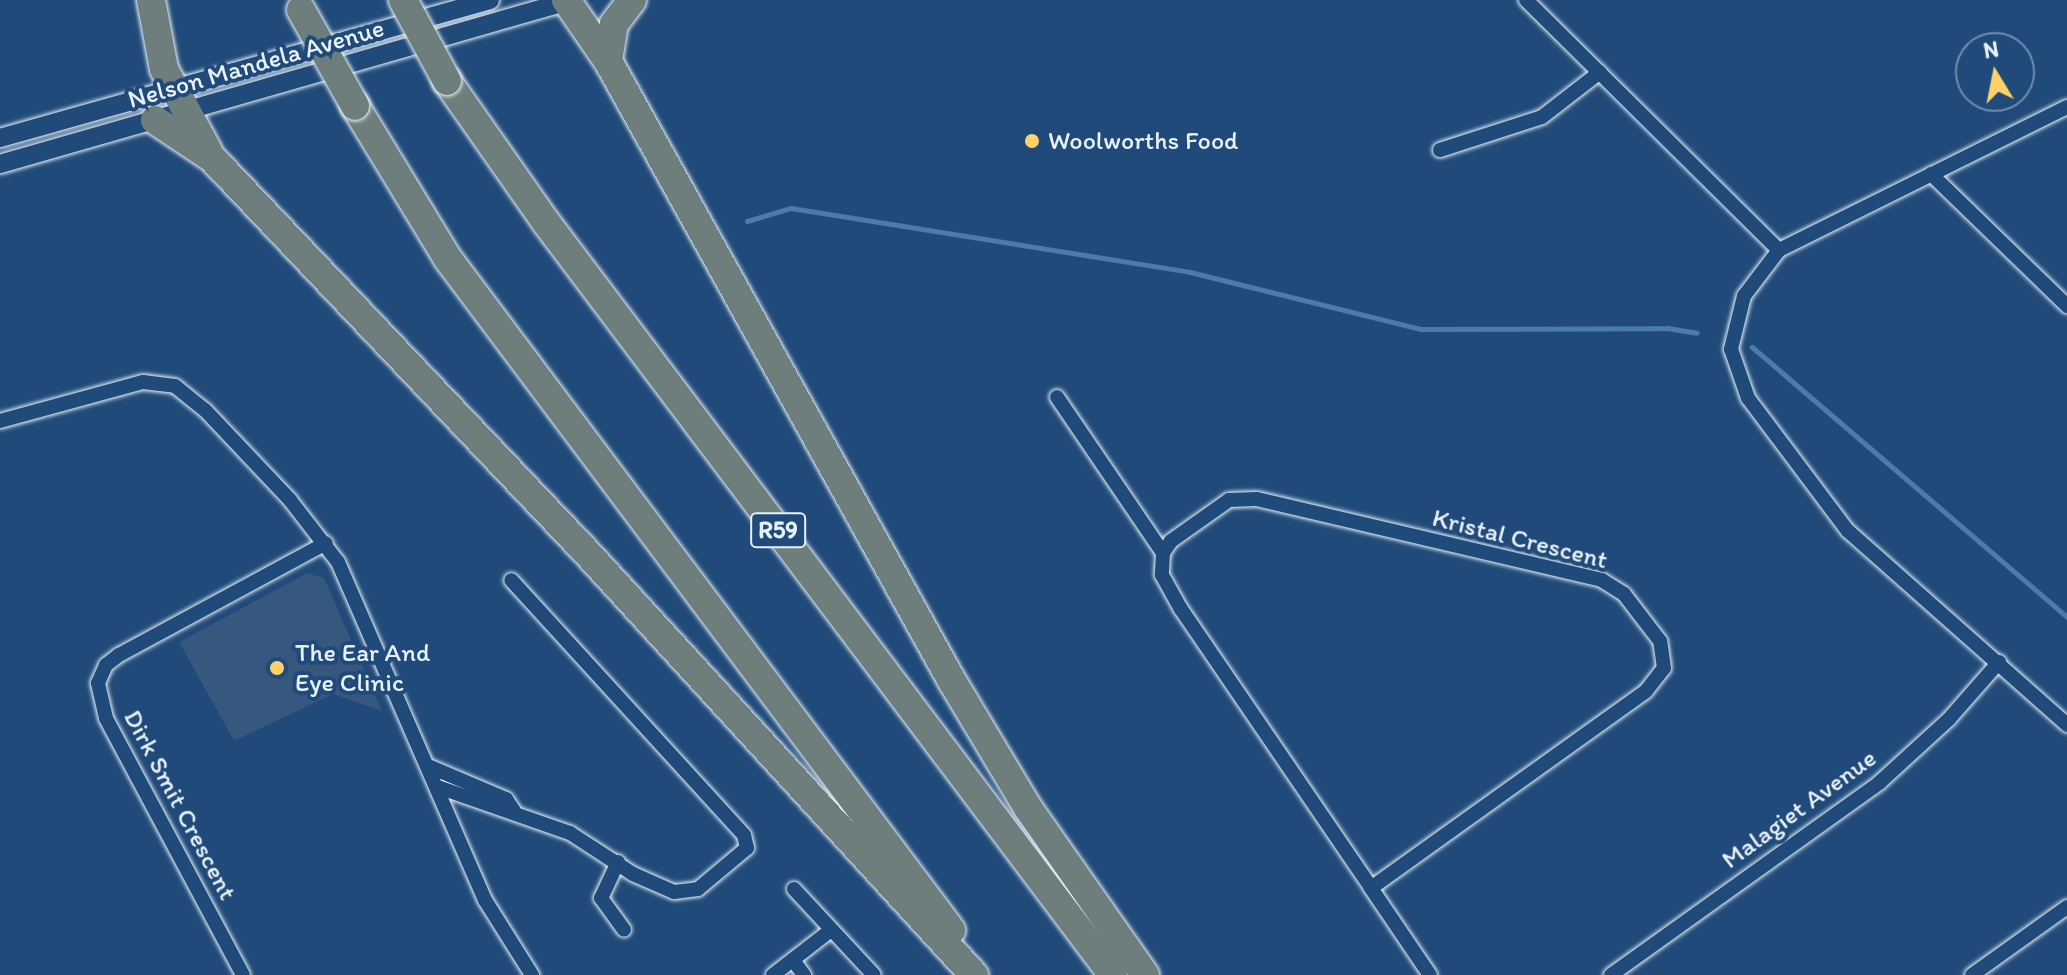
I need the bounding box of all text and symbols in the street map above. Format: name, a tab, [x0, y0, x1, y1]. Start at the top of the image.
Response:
street label: Nelson Mandela Avenue	[124, 12, 388, 116]
north arrow	[1955, 32, 2035, 112]
text: N	[1981, 35, 2001, 64]
place label: Woolworths Food	[1048, 125, 1238, 157]
marker: Woolworths Food	[1023, 132, 1041, 150]
street label: Kristal Crescent	[1429, 502, 1611, 576]
road number: R59	[750, 510, 806, 550]
place label: The Ear And Eye Clinic	[295, 637, 431, 698]
marker: The Ear And Eye Clinic	[266, 657, 288, 679]
street label: Dirk Smit Crescent	[117, 704, 243, 906]
street label: Malagiet Avenue	[1716, 743, 1882, 875]

